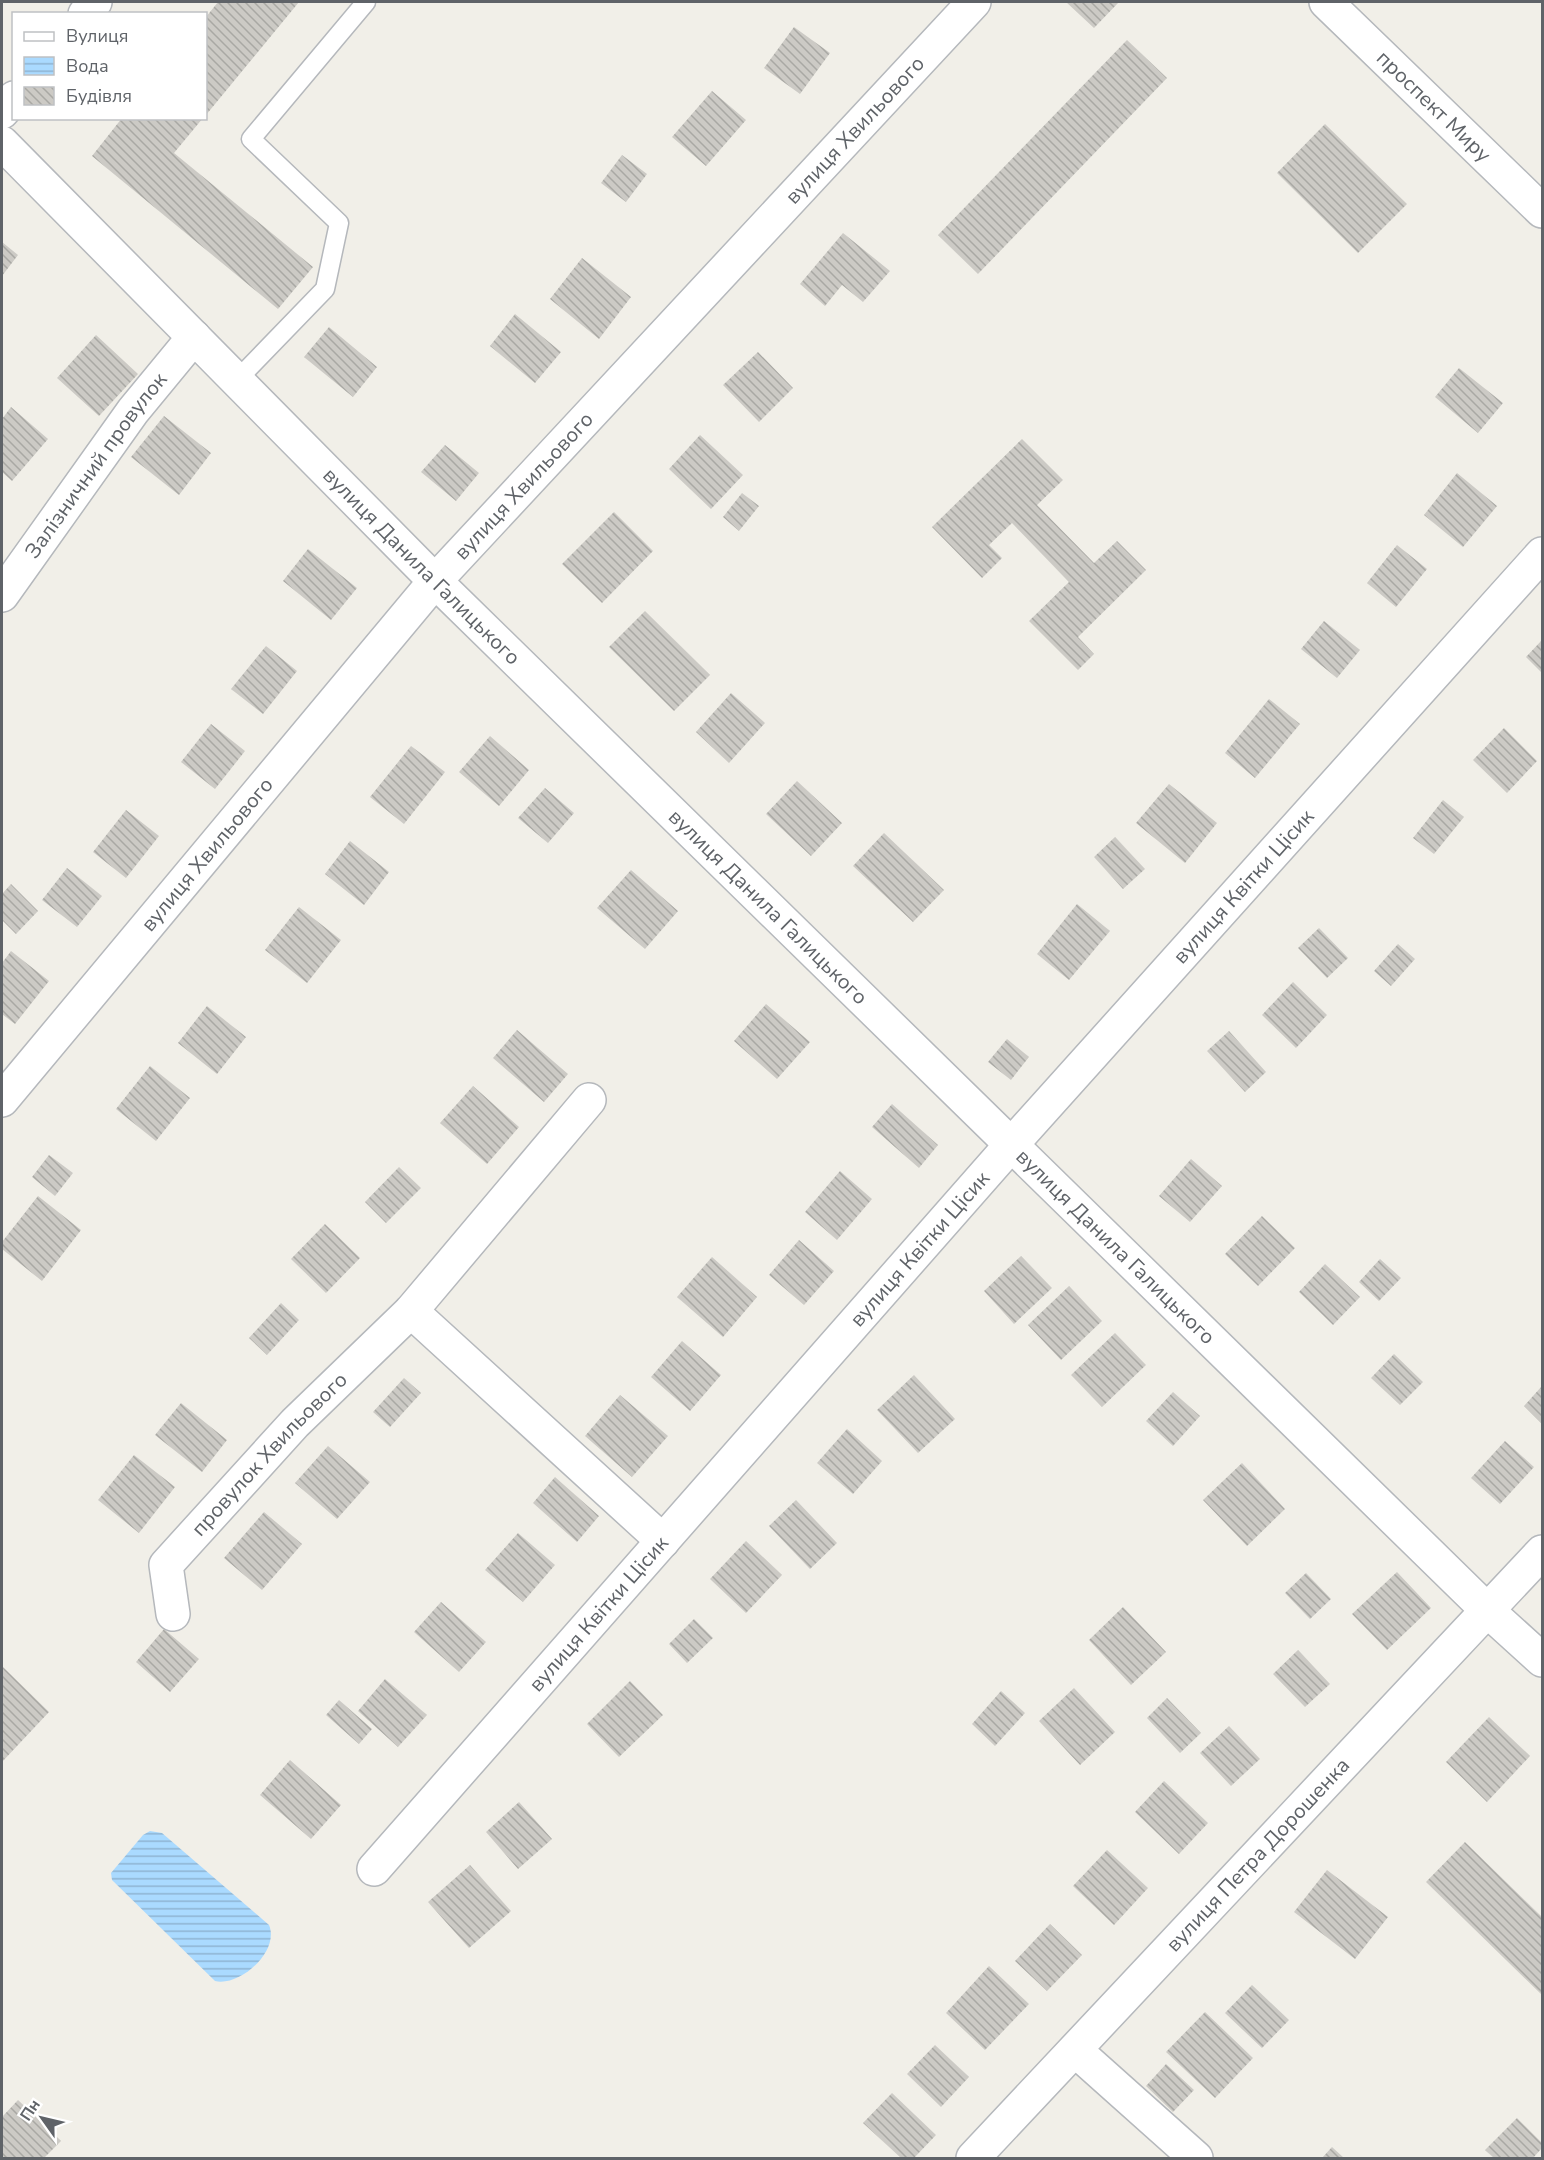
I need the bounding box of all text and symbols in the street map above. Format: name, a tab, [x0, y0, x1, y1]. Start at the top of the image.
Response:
legend	[12, 12, 207, 120]
text: Вулиця	[66, 24, 128, 48]
street label: проспект Миру	[1370, 44, 1497, 168]
street label: вулиця Хвильового	[779, 50, 931, 210]
text: Вода	[66, 54, 109, 78]
text: Будівля	[66, 84, 132, 108]
street label: Залізничний провулок	[18, 366, 174, 564]
street label: вулиця Хвильового	[448, 406, 599, 566]
street label: вулиця Данила Галицького	[317, 462, 527, 671]
street label: вулиця Хвильового	[135, 771, 279, 937]
street label: вулиця Квітки Цісик	[1167, 802, 1321, 970]
street label: вулиця Данила Галицького	[662, 803, 874, 1011]
street label: вулиця Данила Галицького	[1010, 1143, 1221, 1351]
street label: вулиця Квітки Цісик	[844, 1164, 996, 1333]
street label: провулок Хвильового	[185, 1366, 353, 1542]
street label: вулиця Квітки Цісик	[522, 1529, 675, 1698]
street label: вулиця Петра Дорошенка	[1160, 1752, 1356, 1958]
north arrow	[12, 2088, 72, 2148]
text: Пн	[15, 2095, 46, 2125]

